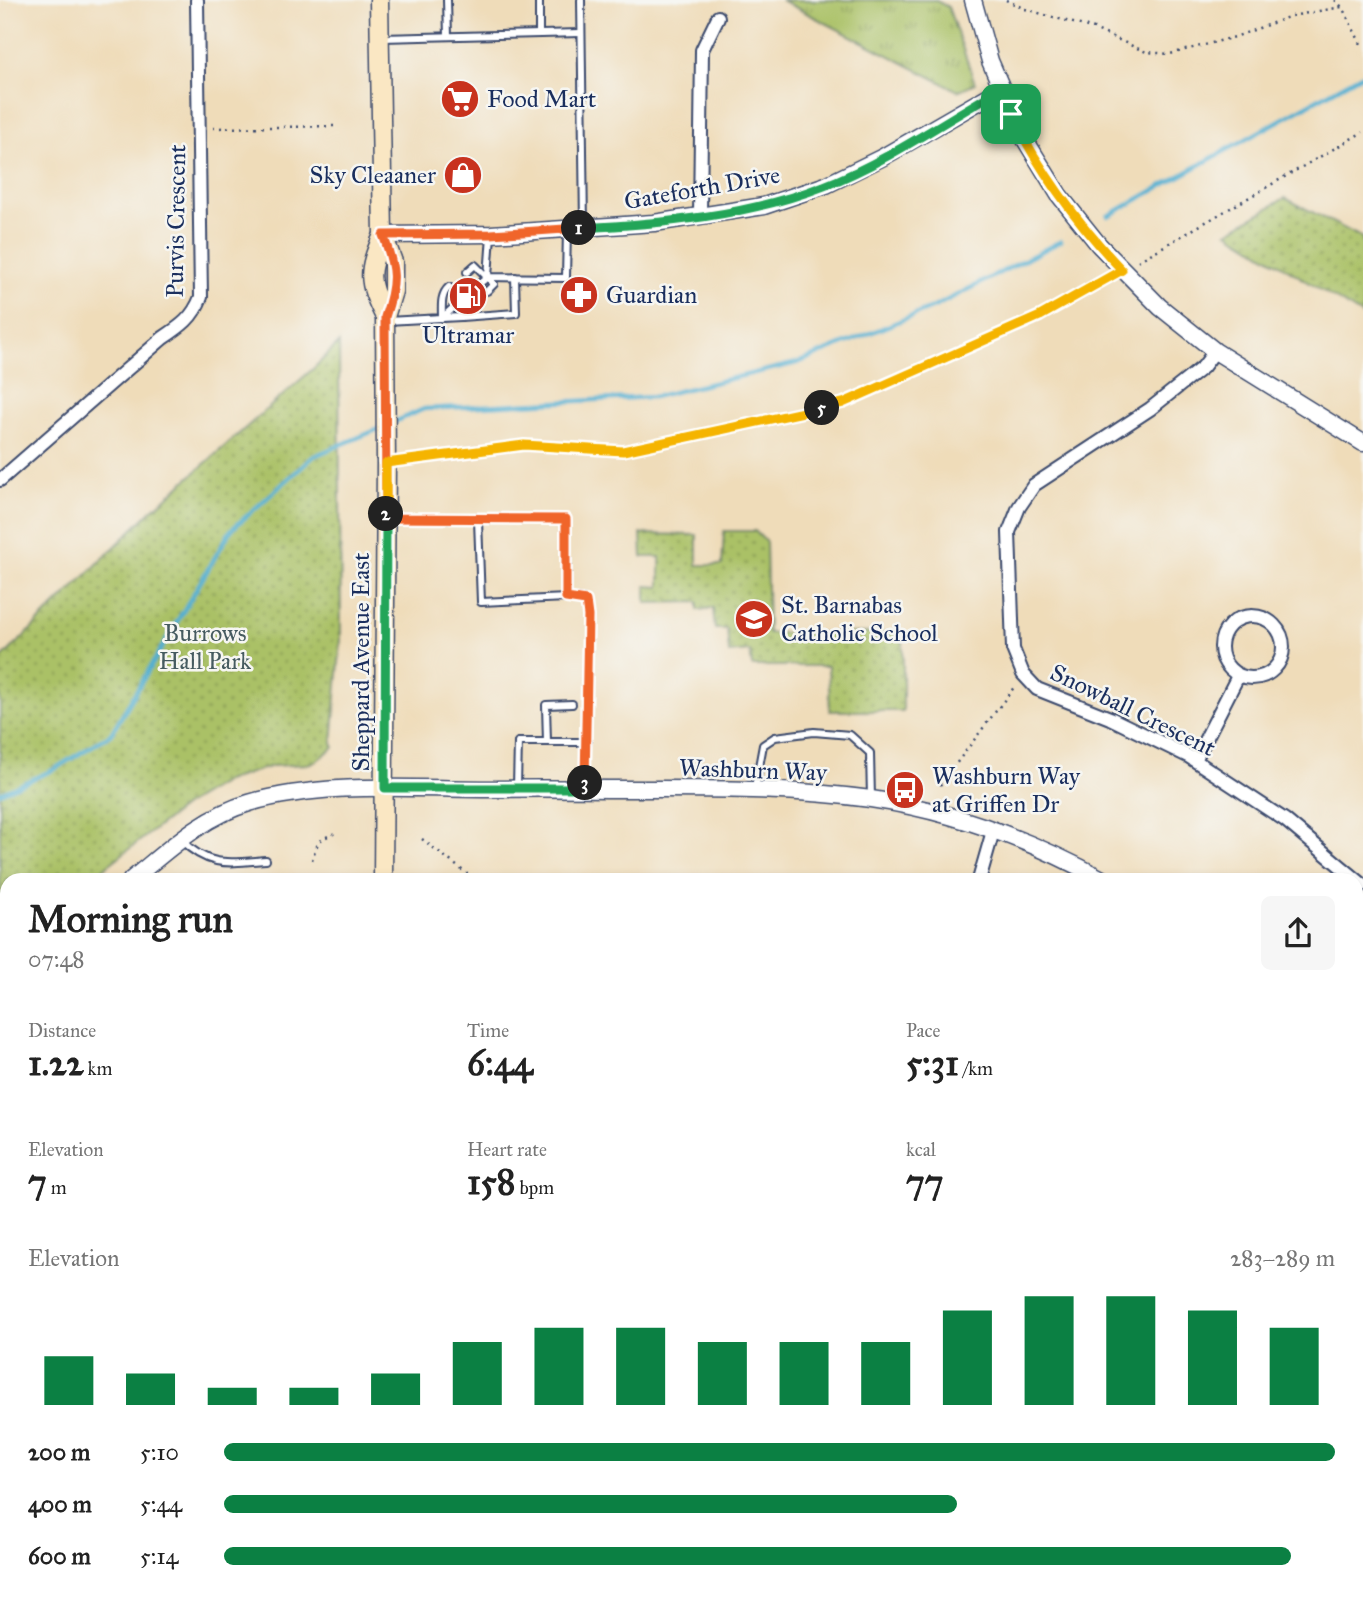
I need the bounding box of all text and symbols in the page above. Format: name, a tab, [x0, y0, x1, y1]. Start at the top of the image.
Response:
supermarket icon: Food Mart	[439, 78, 481, 120]
place label: Food Mart	[487, 84, 597, 114]
pin	[981, 84, 1041, 144]
icon: arrive	[992, 95, 1030, 133]
street label: Purvis Crescent	[160, 144, 192, 298]
shop icon: Sky Cleaaner	[442, 154, 484, 196]
place label: Sky Cleaaner	[310, 160, 436, 190]
street label: Gateforth Drive	[622, 160, 782, 216]
pin: 1	[562, 210, 596, 246]
text: 1	[575, 216, 582, 239]
pharmacy icon: Guardian	[558, 274, 600, 316]
fuel station icon: Ultramar	[447, 275, 489, 317]
place label: Guardian	[606, 280, 697, 310]
place label: Ultramar	[422, 320, 514, 350]
pin: 5	[804, 390, 840, 426]
text: 5	[817, 396, 826, 419]
pin: 2	[368, 496, 404, 532]
text: 2	[381, 502, 390, 525]
street label: Sheppard Avenue East	[346, 552, 376, 772]
place label: St. Barnabas Catholic School	[781, 590, 938, 648]
school or university icon: St. Barnabas Catholic School	[733, 598, 775, 640]
park label: Burrows Hall Park	[159, 618, 252, 676]
street label: Snowball Crescent	[1045, 657, 1221, 763]
street label: Washburn Way	[679, 752, 828, 788]
place label: Washburn Way at Griffen Dr	[932, 761, 1081, 819]
pin: 3	[568, 766, 602, 800]
bus stop icon: Washburn Way at Griffen Dr	[884, 769, 926, 811]
text: 3	[581, 771, 588, 794]
text: Morning run	[28, 896, 233, 942]
button: share	[1261, 896, 1335, 970]
text: 07:48	[28, 945, 85, 973]
text: Distance	[28, 1019, 96, 1042]
text: Time	[467, 1019, 509, 1042]
text: Pace	[906, 1019, 940, 1042]
text: 1.22	[28, 1042, 84, 1085]
text: 6:44	[467, 1042, 533, 1085]
text: 5:31	[906, 1042, 959, 1085]
text: km	[84, 1057, 112, 1080]
text: /km	[959, 1057, 993, 1080]
text: Elevation	[28, 1138, 103, 1161]
text: Heart rate	[467, 1138, 547, 1161]
text: kcal	[906, 1138, 936, 1161]
text: 7	[28, 1161, 47, 1204]
text: 158	[467, 1161, 515, 1204]
text: 77	[906, 1161, 943, 1204]
text: m	[47, 1176, 67, 1199]
text: bpm	[515, 1176, 554, 1199]
text: Elevation	[28, 1244, 119, 1272]
text: 283–289 m	[1230, 1244, 1335, 1272]
text: 200 m	[28, 1438, 90, 1466]
text: 5:10	[140, 1438, 179, 1466]
text: 400 m	[28, 1490, 92, 1518]
text: 5:44	[140, 1490, 182, 1518]
text: 600 m	[28, 1542, 91, 1570]
text: 5:14	[140, 1542, 178, 1570]

